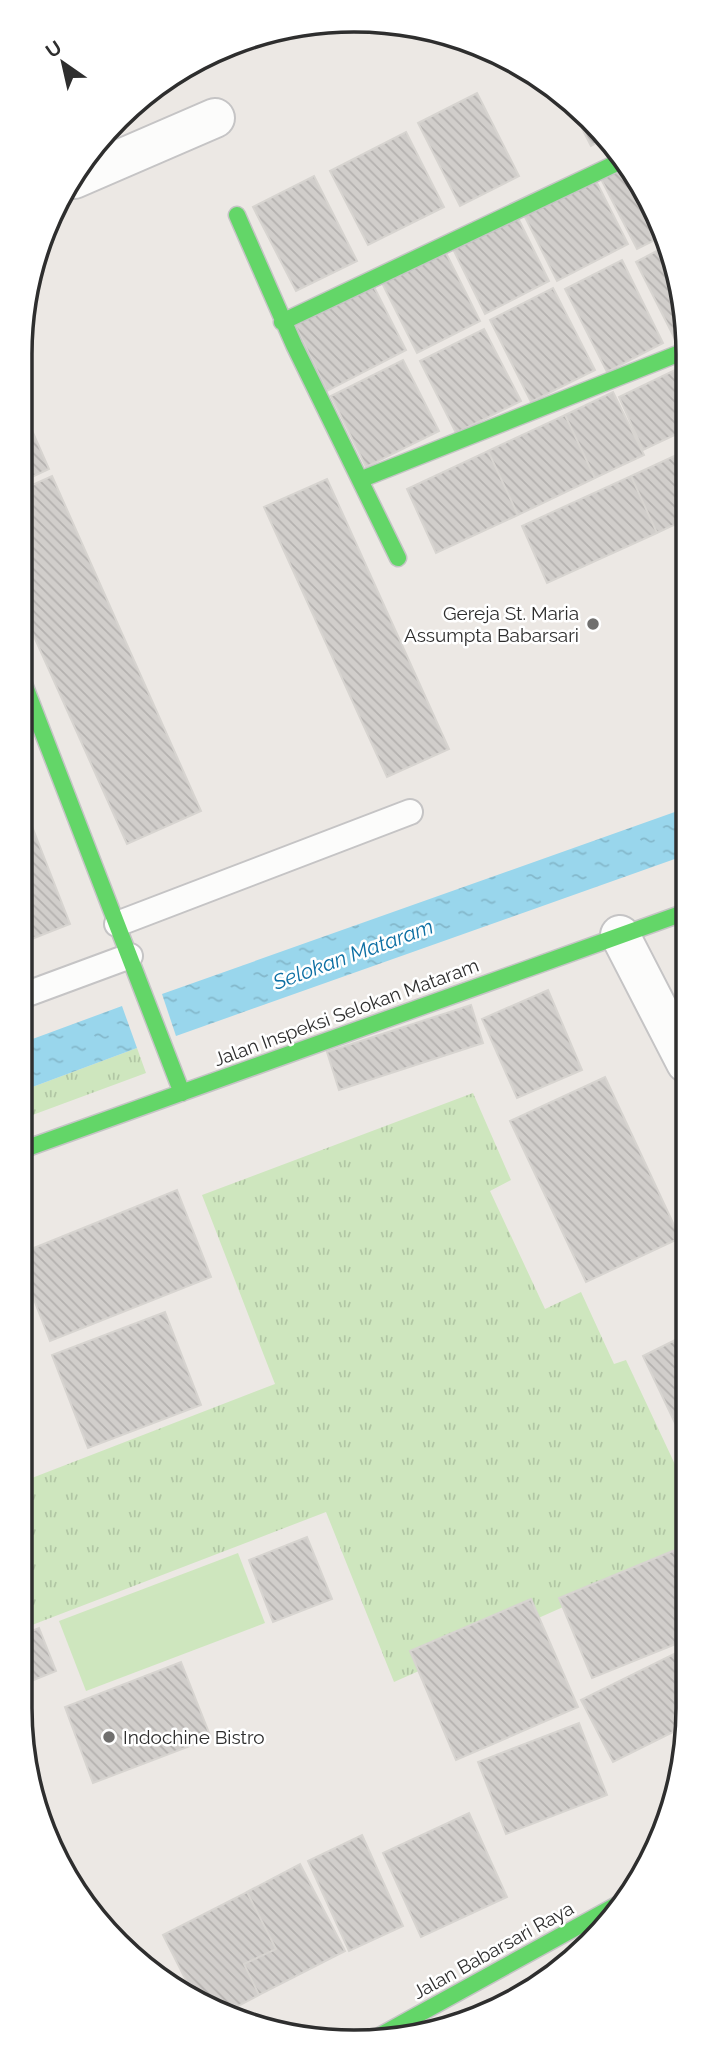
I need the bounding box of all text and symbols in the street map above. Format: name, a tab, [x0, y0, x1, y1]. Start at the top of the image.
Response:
north arrow	[28, 28, 98, 98]
text: U	[41, 36, 66, 62]
place label: Gereja St. Maria Assumpta Babarsari	[404, 602, 579, 646]
marker: Gereja St. Maria Assumpta Babarsari	[585, 616, 601, 632]
water label: Selokan Mataram	[269, 913, 437, 995]
street label: Jalan Inspeksi Selokan Mataram	[211, 954, 481, 1070]
place label: Indochine Bistro	[123, 1726, 265, 1748]
marker: Indochine Bistro	[101, 1729, 117, 1745]
street label: Jalan Babarsari Raya	[409, 1897, 577, 2003]

